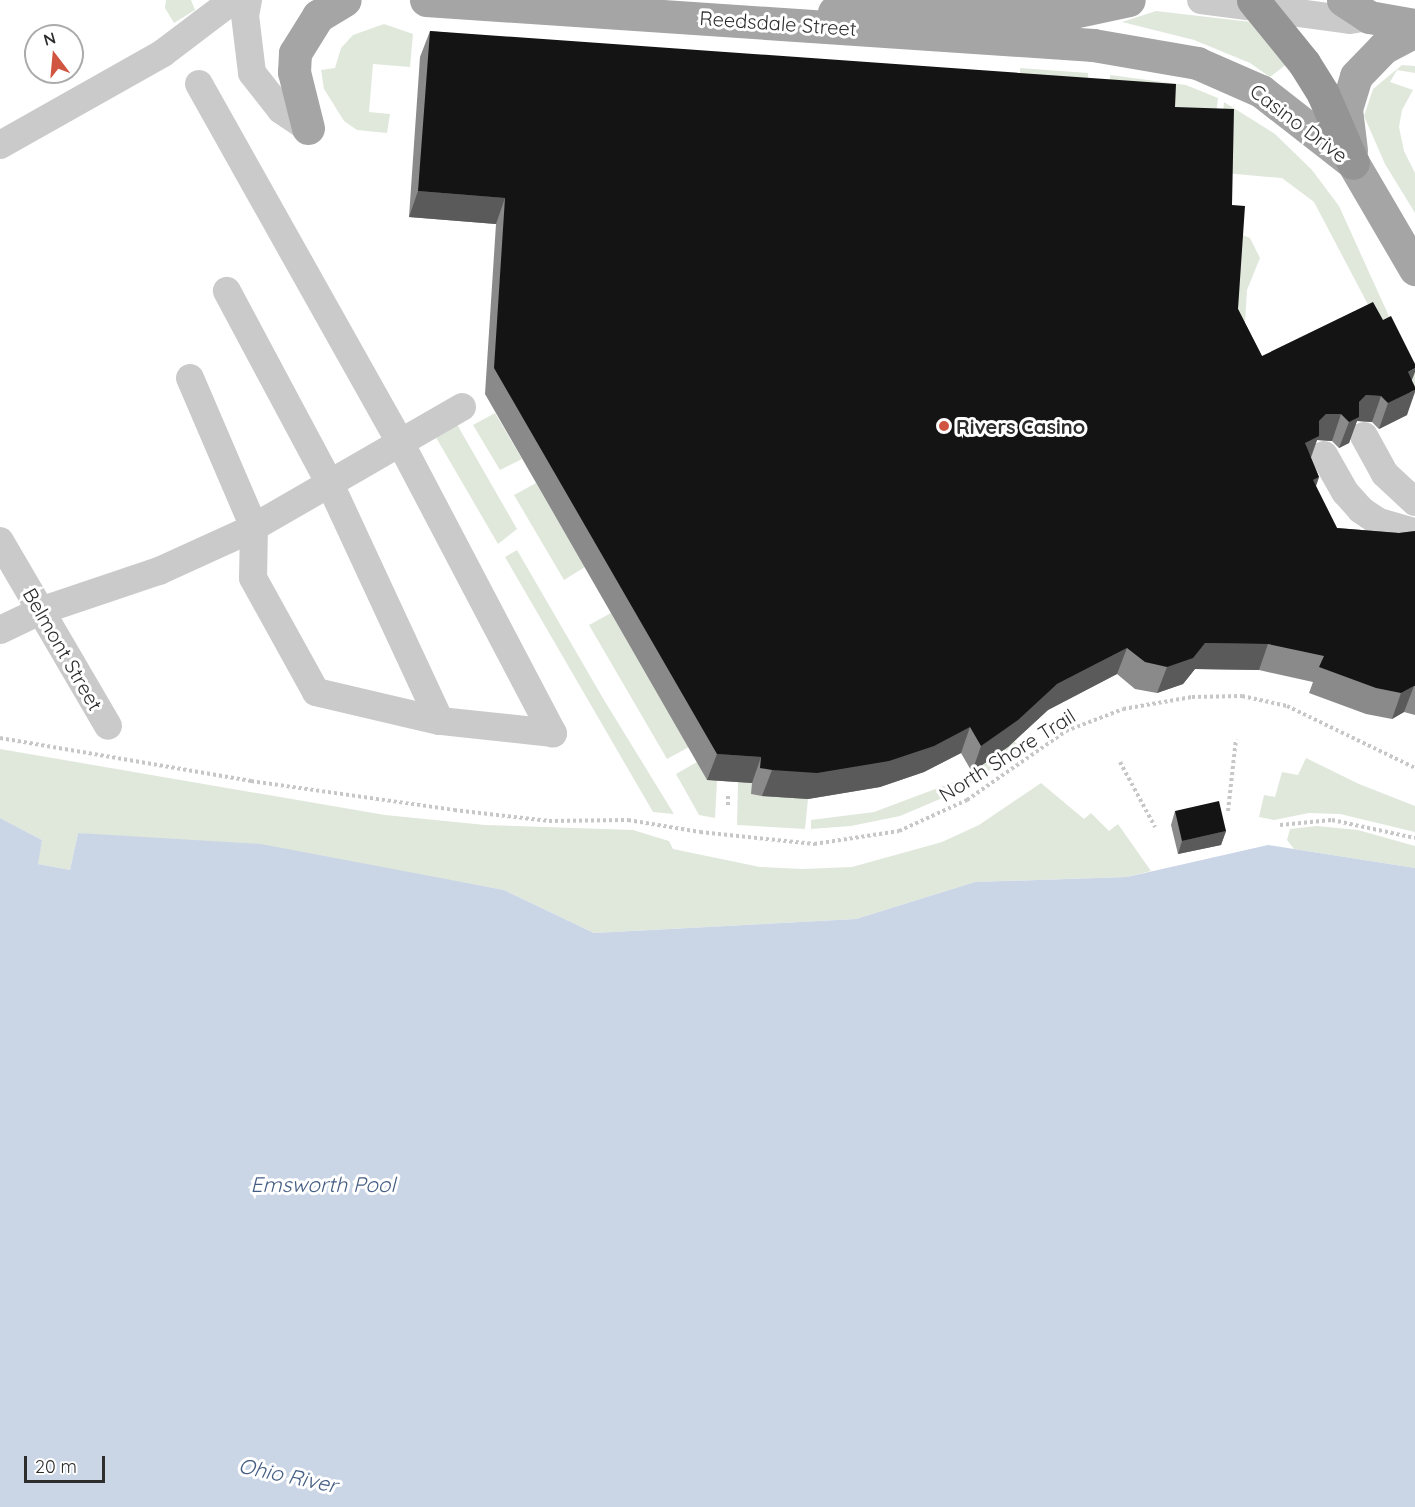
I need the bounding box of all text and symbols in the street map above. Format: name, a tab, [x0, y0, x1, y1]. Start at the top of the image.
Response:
street label: Reedsdale Street	[699, 6, 857, 40]
north arrow	[24, 24, 84, 84]
text: N	[41, 27, 58, 50]
street label: Casino Drive	[1245, 78, 1353, 168]
place label: Rivers Casino	[956, 414, 1085, 438]
marker: Rivers Casino	[937, 419, 951, 433]
street label: Belmont Street	[18, 583, 108, 715]
street label: North Shore Trail	[935, 703, 1079, 807]
water label: Emsworth Pool	[251, 1171, 395, 1197]
scale bar	[27, 1444, 108, 1482]
water label: Ohio River	[236, 1452, 340, 1498]
text: 20 m	[35, 1455, 77, 1478]

